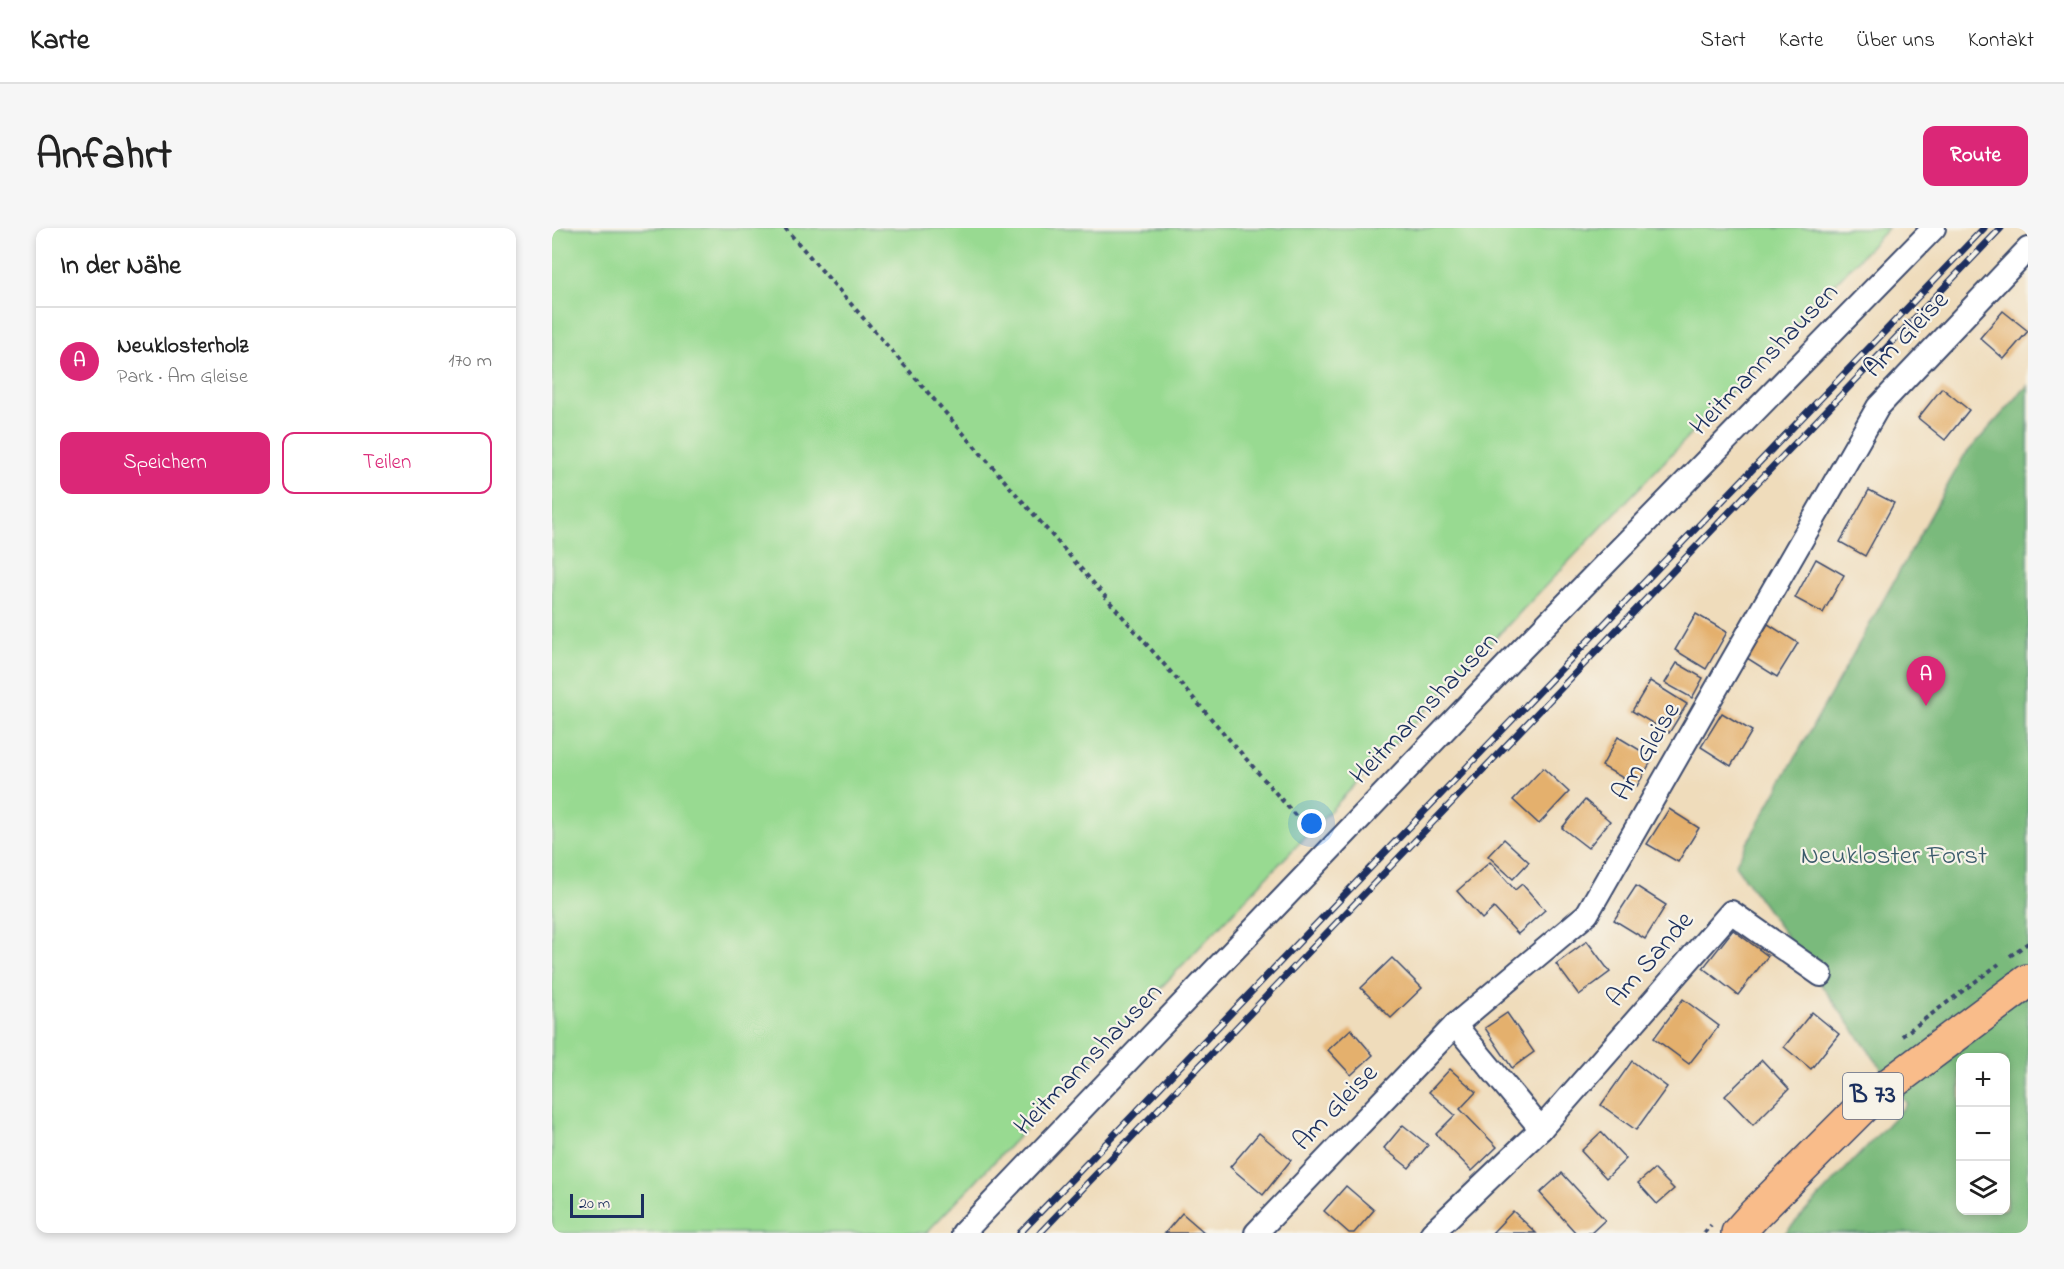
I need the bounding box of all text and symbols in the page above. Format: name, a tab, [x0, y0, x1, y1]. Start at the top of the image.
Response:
text: Karte	[30, 21, 89, 62]
text: Start	[1700, 26, 1746, 56]
text: Karte	[1779, 26, 1823, 56]
text: Über uns	[1856, 26, 1935, 56]
text: Kontakt	[1968, 26, 2034, 56]
text: Anfahrt	[36, 126, 172, 187]
button: Route	[1923, 126, 2028, 186]
text: In der Nähe	[60, 248, 181, 286]
street label: Heitmannshausen	[1682, 275, 1848, 445]
street label: Am Gleise	[1855, 282, 1959, 388]
text: Neuklosterholz	[117, 331, 248, 363]
text: A	[73, 347, 86, 376]
text: 170 m	[448, 347, 492, 376]
text: Park · Am Gleise	[117, 363, 248, 392]
button: Speichern	[60, 432, 270, 494]
button: Teilen	[282, 432, 492, 494]
street label: Heitmannshausen	[1342, 624, 1508, 794]
pin: A	[1906, 656, 1946, 706]
street label: Am Gleise	[1603, 694, 1691, 809]
your location	[1297, 809, 1326, 838]
park label: Neukloster Forst	[1801, 837, 1987, 876]
street label: Am Sande	[1598, 902, 1705, 1017]
street label: Heitmannshausen	[1006, 975, 1172, 1145]
map controls	[1956, 1053, 2010, 1215]
button: +	[1956, 1053, 2010, 1107]
street label: Am Gleise	[1284, 1055, 1388, 1161]
road number: B 73	[1843, 1073, 1903, 1119]
button: −	[1956, 1107, 2010, 1161]
button: layers	[1956, 1161, 2010, 1215]
scale bar	[570, 1191, 644, 1218]
text: 20 m	[579, 1192, 610, 1216]

